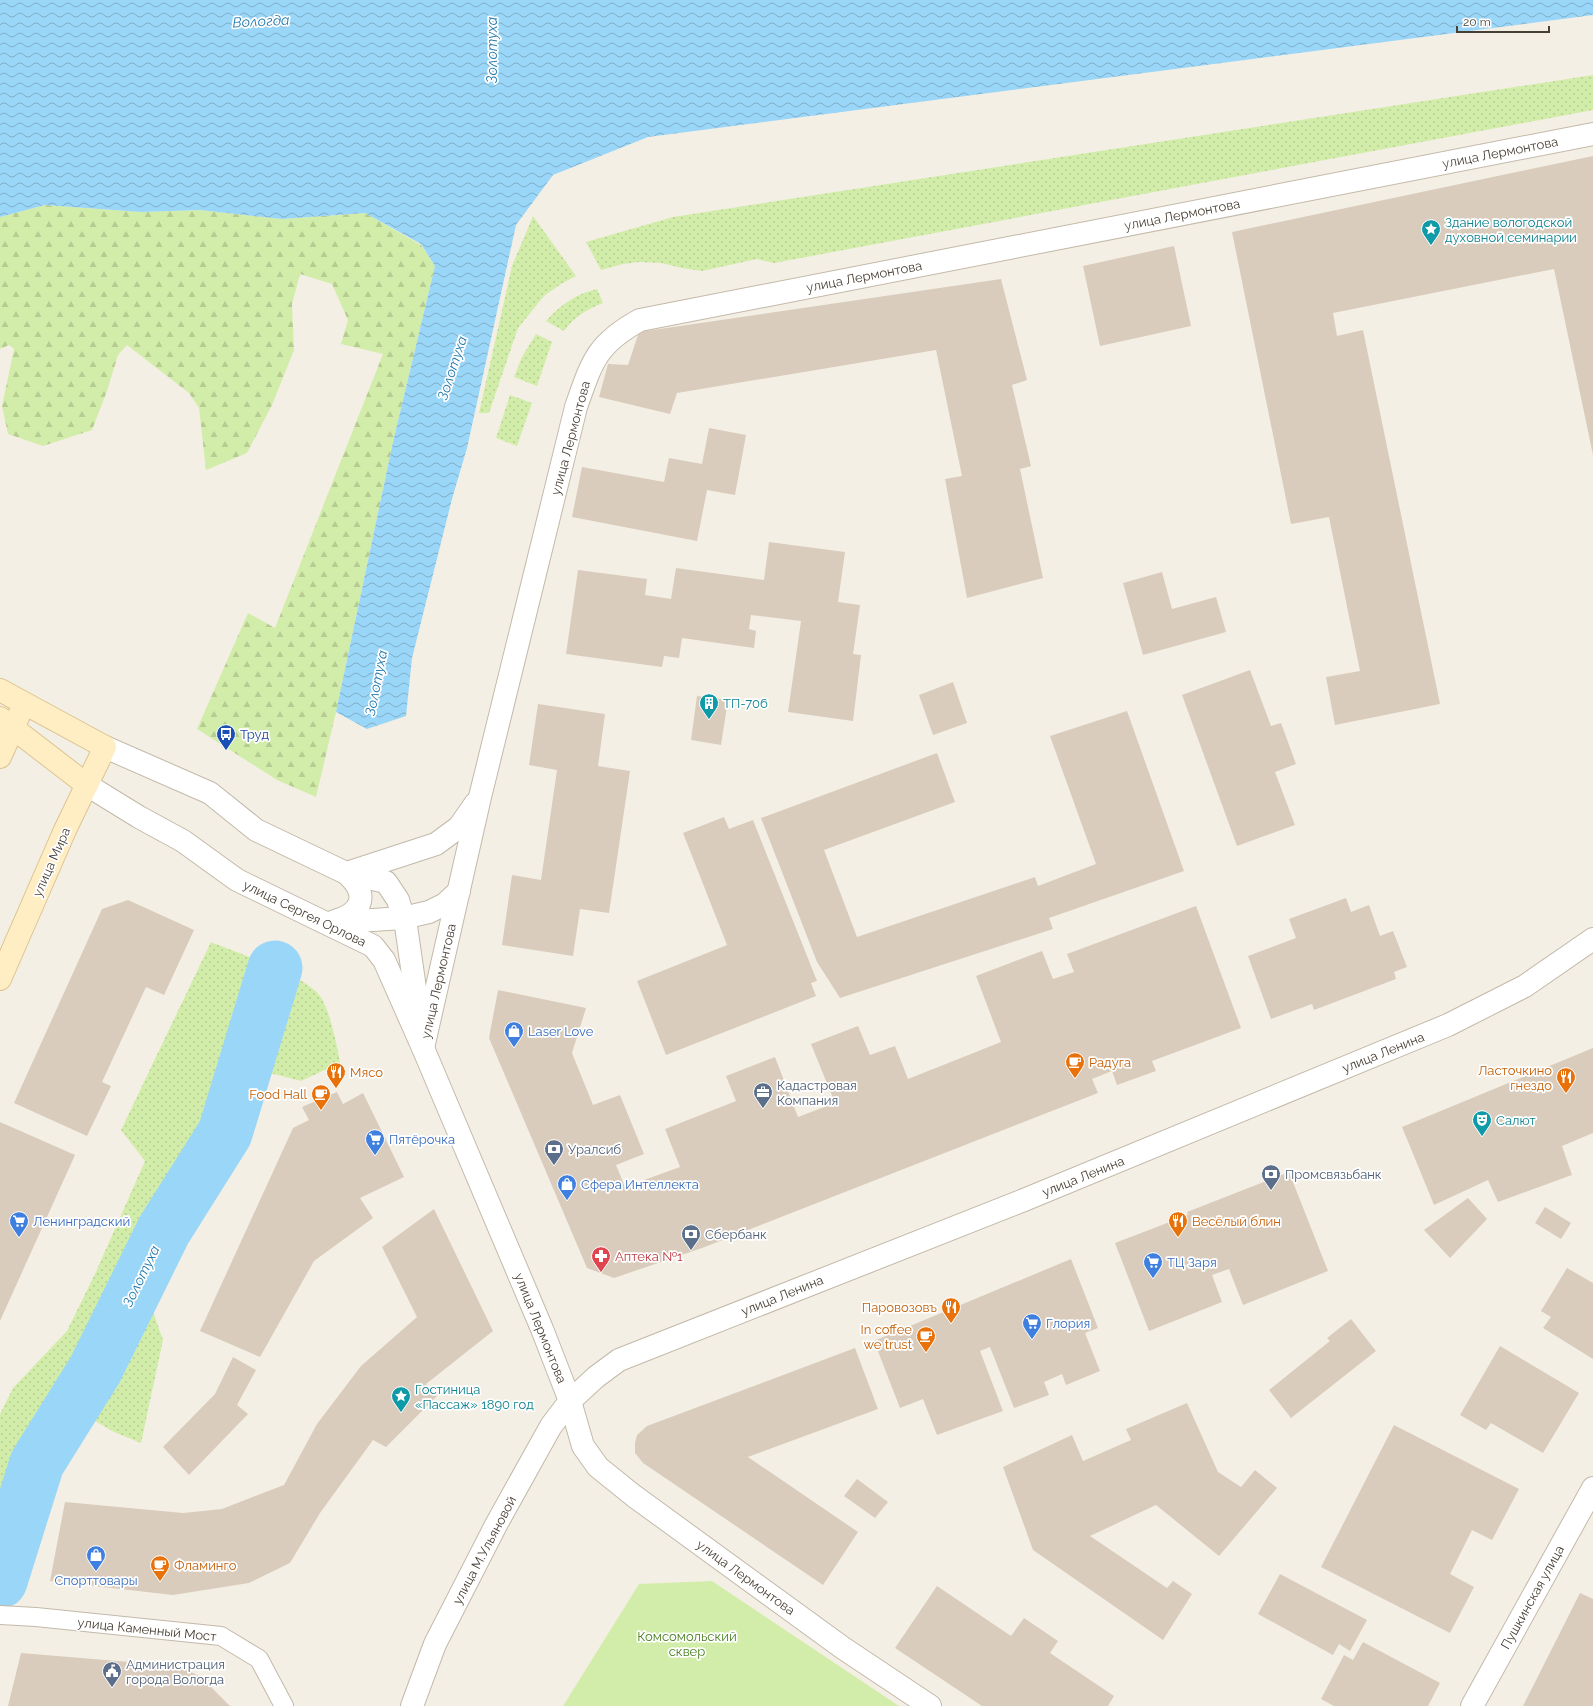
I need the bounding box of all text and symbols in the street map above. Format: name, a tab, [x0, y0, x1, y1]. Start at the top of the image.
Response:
scale bar	[1457, 8, 1549, 34]
water label: Вологда	[232, 12, 290, 30]
text: 20 m	[1463, 15, 1491, 29]
water label: Золотуха	[484, 17, 500, 83]
street label: улица Лермонтова	[1441, 134, 1559, 171]
street label: улица Лермонтова	[1123, 196, 1241, 233]
place label: Здание вологодской духовной семинарии	[1445, 215, 1577, 245]
place icon: Здание вологодской духовной семинарии	[1420, 218, 1442, 246]
street label: улица Лермонтова	[805, 258, 923, 295]
water label: Золотуха	[434, 334, 470, 402]
street label: улица Лермонтова	[548, 379, 593, 497]
water label: Золотуха	[362, 649, 390, 717]
building icon: ТП-706	[698, 692, 720, 720]
place label: ТП-706	[723, 696, 768, 711]
bus stop icon: Труд	[215, 723, 237, 751]
place label: Труд	[240, 727, 270, 742]
street label: улица Мира	[29, 825, 73, 899]
street label: улица Сергея Орлова	[241, 877, 369, 950]
street label: улица Лермонтова	[418, 922, 459, 1040]
shop icon: Laser Love	[503, 1020, 525, 1048]
place label: Laser Love	[528, 1024, 594, 1039]
street label: улица Ленина	[1340, 1029, 1426, 1076]
cafe icon: Радуга	[1064, 1051, 1086, 1079]
place label: Радуга	[1089, 1055, 1131, 1070]
restaurant icon: Мясо	[325, 1061, 347, 1089]
place label: Ласточкино гнездо	[1478, 1063, 1552, 1093]
place label: Мясо	[350, 1065, 383, 1080]
restaurant icon: Ласточкино гнездо	[1555, 1066, 1577, 1094]
place label: Кадастровая Компания	[777, 1078, 857, 1108]
office icon: Кадастровая Компания	[752, 1081, 774, 1109]
cafe icon: Food Hall	[310, 1083, 332, 1111]
place label: Food Hall	[249, 1087, 307, 1102]
theatre icon: Салют	[1471, 1109, 1493, 1137]
place label: Салют	[1496, 1113, 1536, 1128]
supermarket icon: Пятёрочка	[364, 1128, 386, 1156]
place label: Пятёрочка	[389, 1132, 455, 1147]
bank icon: Уралсиб	[543, 1138, 565, 1166]
place label: Уралсиб	[568, 1142, 621, 1157]
street label: улица Ленина	[1040, 1153, 1126, 1200]
bank icon: Промсвязьбанк	[1260, 1163, 1282, 1191]
place label: Промсвязьбанк	[1285, 1167, 1382, 1182]
shop icon: Сфера Интеллекта	[556, 1173, 578, 1201]
place label: Сфера Интеллекта	[581, 1177, 699, 1192]
supermarket icon: Ленинградский	[8, 1210, 30, 1238]
restaurant icon: Весёлый блин	[1167, 1210, 1189, 1238]
place label: Ленинградский	[33, 1214, 130, 1229]
place label: Весёлый блин	[1192, 1214, 1281, 1229]
bank icon: Сбербанк	[680, 1223, 702, 1251]
place label: Сбербанк	[705, 1227, 767, 1242]
water label: Золотуха	[119, 1243, 163, 1309]
pharmacy icon: Аптека №1	[590, 1245, 612, 1273]
place label: Аптека №1	[615, 1249, 683, 1264]
supermarket icon: ТЦ Заря	[1142, 1251, 1164, 1279]
place label: ТЦ Заря	[1167, 1255, 1217, 1270]
street label: улица Лермонтова	[512, 1271, 570, 1386]
street label: улица Ленина	[739, 1272, 825, 1319]
restaurant icon: Паровозовъ	[940, 1296, 962, 1324]
place label: Паровозовъ	[862, 1300, 937, 1315]
supermarket icon: Глория	[1021, 1312, 1043, 1340]
place label: Глория	[1046, 1316, 1090, 1331]
place label: In coffee we trust	[861, 1322, 913, 1352]
cafe icon: In coffee we trust	[915, 1325, 937, 1353]
place label: Гостиница «Пассаж» 1890 год	[415, 1382, 534, 1412]
place icon: Гостиница «Пассаж» 1890 год	[390, 1385, 412, 1413]
street label: улица М.Ульяновой	[450, 1494, 519, 1607]
street label: улица Лермонтова	[694, 1537, 798, 1618]
street label: Пушкинская улица	[1498, 1543, 1567, 1652]
shop icon: Спорттовары	[85, 1544, 107, 1572]
cafe icon: Фламинго	[149, 1554, 171, 1582]
place label: Фламинго	[174, 1558, 237, 1573]
place label: Спорттовары	[54, 1573, 138, 1588]
street label: улица Каменный Мост	[77, 1615, 217, 1644]
park label: Комсомольский сквер	[637, 1629, 737, 1659]
place label: Администрация города Вологда	[126, 1657, 225, 1687]
public building icon: Администрация города Вологда	[101, 1660, 123, 1688]

